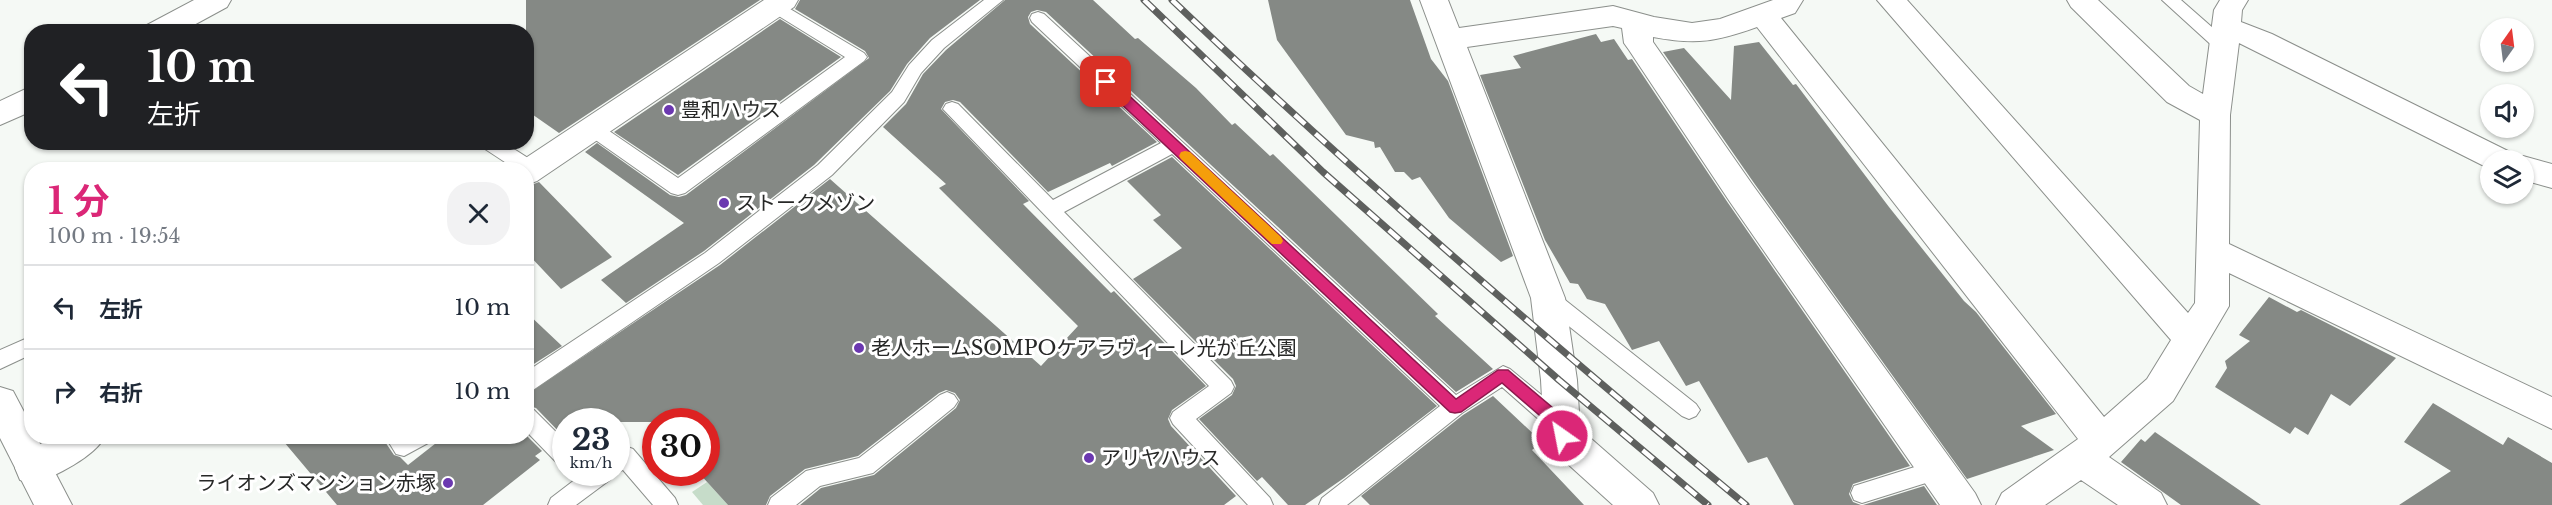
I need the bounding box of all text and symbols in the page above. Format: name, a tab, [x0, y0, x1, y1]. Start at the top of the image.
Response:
north arrow	[2480, 18, 2534, 72]
map controls	[2480, 18, 2534, 204]
text: 10 m	[147, 41, 255, 93]
icon: left	[48, 48, 126, 126]
pin	[1080, 56, 1131, 107]
icon: arrive	[1089, 65, 1122, 98]
button: sound	[2480, 84, 2534, 138]
text: 左折	[147, 98, 201, 131]
place label: 豊和ハウス	[681, 98, 781, 122]
marker: 豊和ハウス	[662, 103, 676, 117]
button: layers	[2480, 150, 2534, 204]
text: 1 分	[48, 179, 109, 224]
button: close	[447, 182, 510, 245]
place label: ストークメゾン	[736, 191, 875, 215]
marker: ストークメゾン	[717, 196, 731, 210]
text: 100 m · 19:54	[48, 224, 180, 248]
icon: left	[48, 291, 81, 324]
text: 10 m	[455, 294, 510, 321]
text: 左折	[99, 296, 143, 323]
place label: 老人ホームSOMPOケアラヴィーレ光が丘公園	[871, 336, 1296, 360]
marker: 老人ホームSOMPOケアラヴィーレ光が丘公園	[852, 341, 866, 355]
icon: right	[48, 375, 81, 408]
text: 10 m	[455, 378, 510, 405]
text: 右折	[99, 380, 143, 407]
position arrow	[1530, 404, 1594, 468]
speed limit sign: 30	[642, 408, 720, 486]
text: 23	[572, 421, 610, 458]
place label: アリヤハウス	[1101, 446, 1221, 470]
marker: アリヤハウス	[1082, 451, 1096, 465]
text: km/h	[570, 453, 612, 472]
place label: ライオンズマンション赤塚	[196, 471, 436, 495]
marker: ライオンズマンション赤塚	[441, 476, 455, 490]

